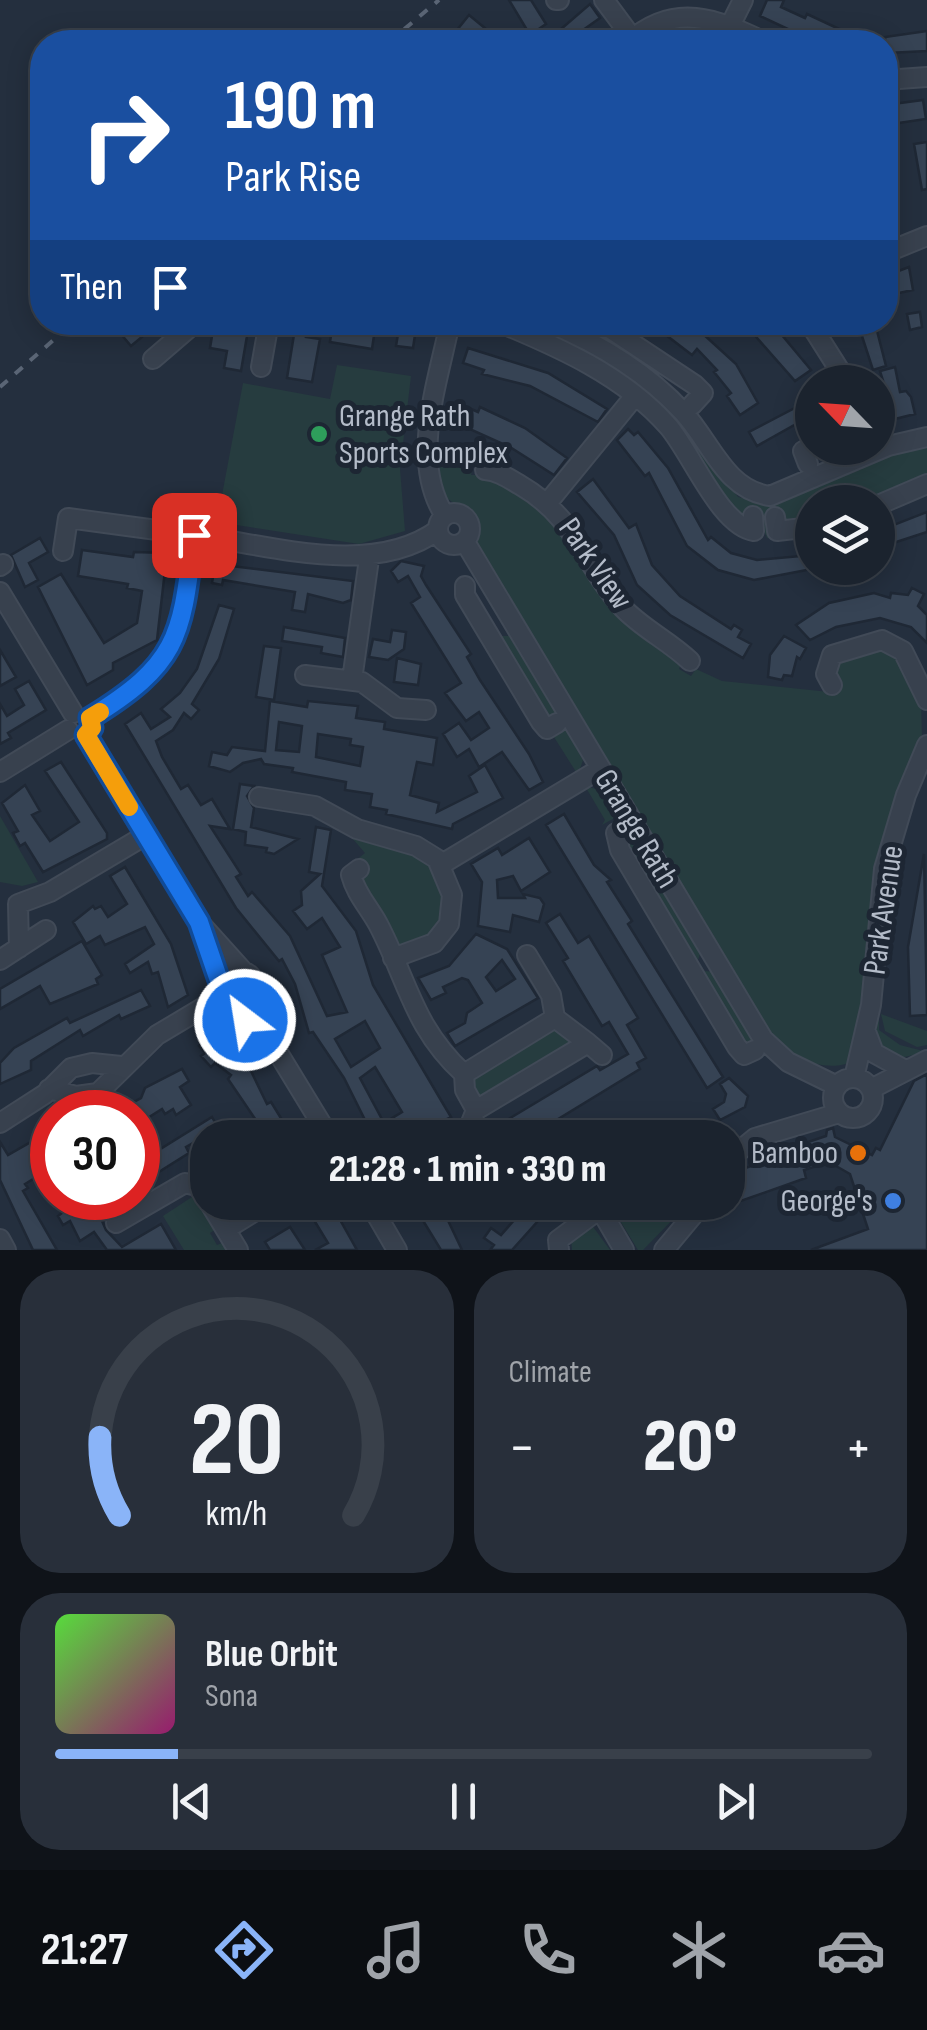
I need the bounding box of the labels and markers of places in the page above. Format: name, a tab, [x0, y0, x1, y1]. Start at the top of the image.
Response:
place label: Grange Rath Sports Complex	[339, 397, 508, 473]
marker: Grange Rath Sports Complex	[308, 423, 330, 445]
pin	[152, 493, 237, 578]
place label: Bamboo	[751, 1134, 838, 1173]
marker: Bamboo	[847, 1142, 869, 1164]
place label: George's	[780, 1182, 873, 1221]
marker: George's	[882, 1190, 904, 1212]

